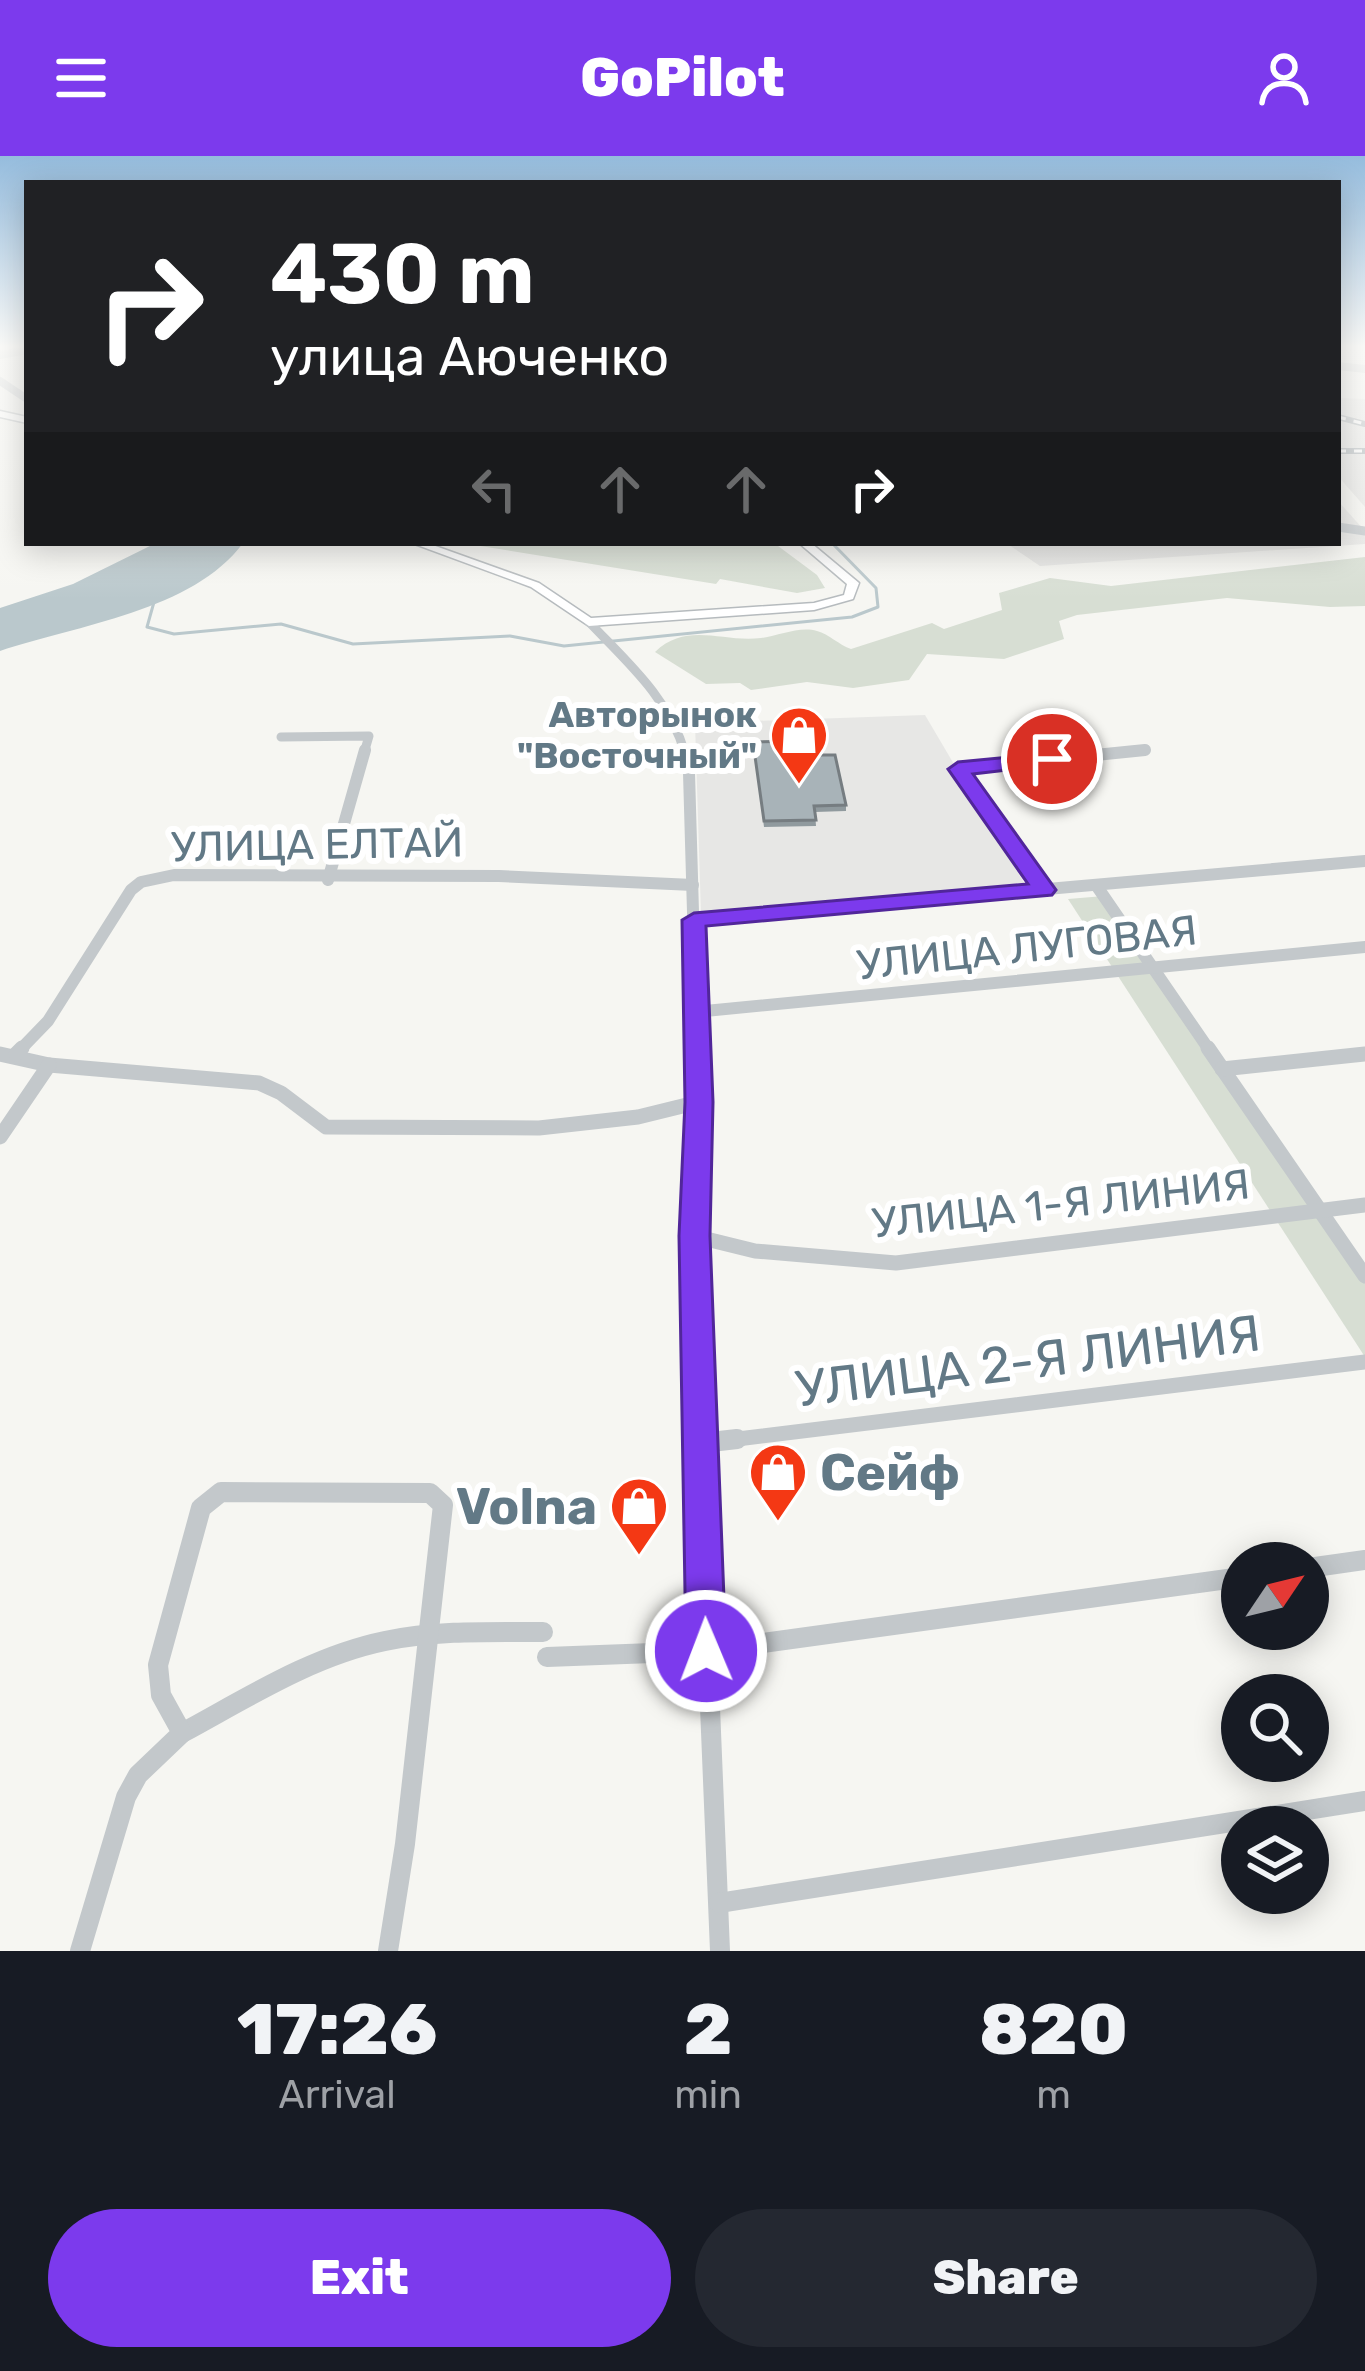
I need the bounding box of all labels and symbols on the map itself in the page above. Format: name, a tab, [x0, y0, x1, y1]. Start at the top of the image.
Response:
place label: Авторынок "Восточный"	[517, 693, 757, 777]
shop icon: Авторынок "Восточный"	[768, 704, 830, 786]
pin	[1001, 708, 1103, 810]
street label: УЛИЦА ЕЛТАЙ	[171, 817, 463, 873]
street label: УЛИЦА ЛУГОВАЯ	[855, 905, 1199, 991]
street label: УЛИЦА 1-Я ЛИНИЯ	[870, 1159, 1252, 1249]
street label: УЛИЦА 2-Я ЛИНИЯ	[792, 1302, 1264, 1420]
shop icon: Сейф	[747, 1441, 809, 1523]
place label: Сейф	[820, 1442, 960, 1503]
shop icon: Volna	[608, 1475, 670, 1557]
place label: Volna	[456, 1476, 597, 1537]
north arrow	[1221, 1542, 1329, 1650]
position arrow	[643, 1588, 769, 1714]

